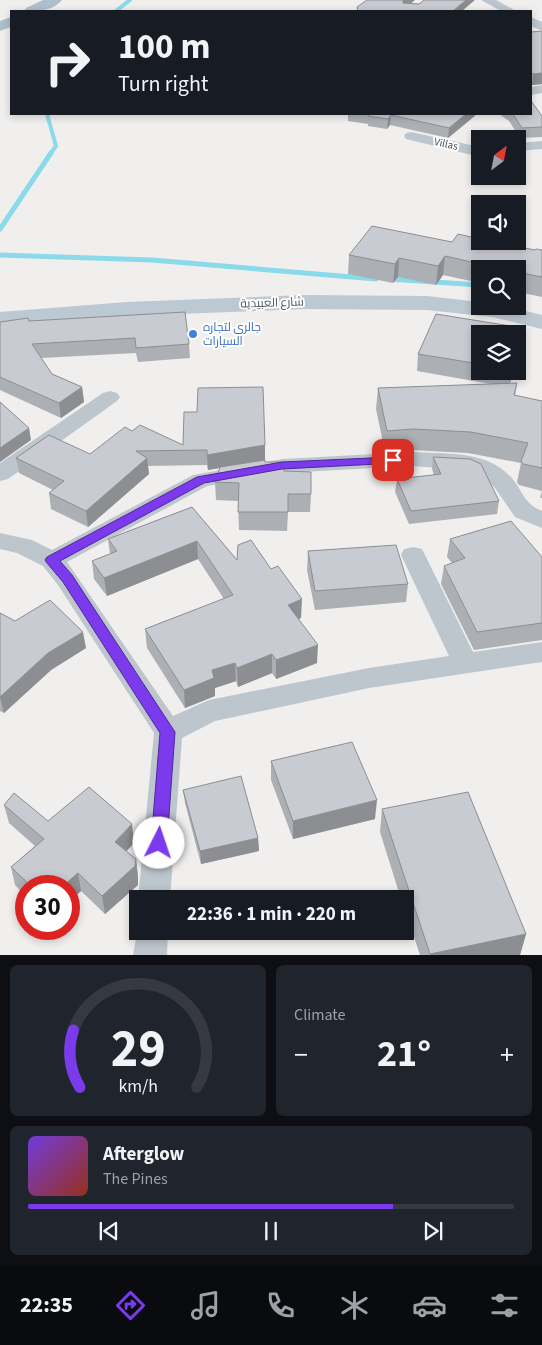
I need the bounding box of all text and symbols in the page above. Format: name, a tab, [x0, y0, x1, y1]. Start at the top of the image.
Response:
text: 100 m	[118, 22, 210, 72]
icon: right	[35, 30, 100, 95]
text: Turn right	[118, 68, 208, 100]
north arrow	[471, 130, 526, 185]
map controls	[471, 130, 526, 380]
street label: Villas	[433, 134, 460, 154]
button: sound	[471, 195, 526, 250]
button: search	[471, 260, 526, 315]
street label: شارع العبيدية	[240, 293, 304, 313]
place label: جالري لتجاره السيارات	[203, 319, 261, 350]
button: layers	[471, 325, 526, 380]
marker: جالري لتجاره السيارات	[187, 328, 199, 340]
pin	[372, 439, 414, 481]
icon: arrive	[379, 446, 407, 474]
position arrow	[132, 816, 184, 868]
speed limit sign: 30	[15, 875, 80, 940]
text: 22:36 · 1 min · 220 m	[187, 901, 356, 928]
text: Climate	[294, 1004, 345, 1026]
text: 29	[111, 1013, 165, 1087]
text: 21°	[377, 1027, 431, 1081]
text: −	[294, 1035, 308, 1075]
text: +	[500, 1035, 514, 1075]
text: km/h	[118, 1074, 158, 1099]
text: Afterglow	[103, 1141, 184, 1168]
text: The Pines	[103, 1168, 168, 1190]
icon: previous	[95, 1217, 123, 1245]
icon: pause	[257, 1217, 285, 1245]
icon: next	[419, 1217, 447, 1245]
icon: directions	[113, 1288, 148, 1323]
icon: music	[188, 1288, 223, 1323]
icon: phone	[263, 1288, 298, 1323]
icon: climate	[337, 1288, 372, 1323]
icon: car	[412, 1288, 447, 1323]
icon: filters	[487, 1288, 522, 1323]
text: 22:35	[20, 1289, 73, 1321]

